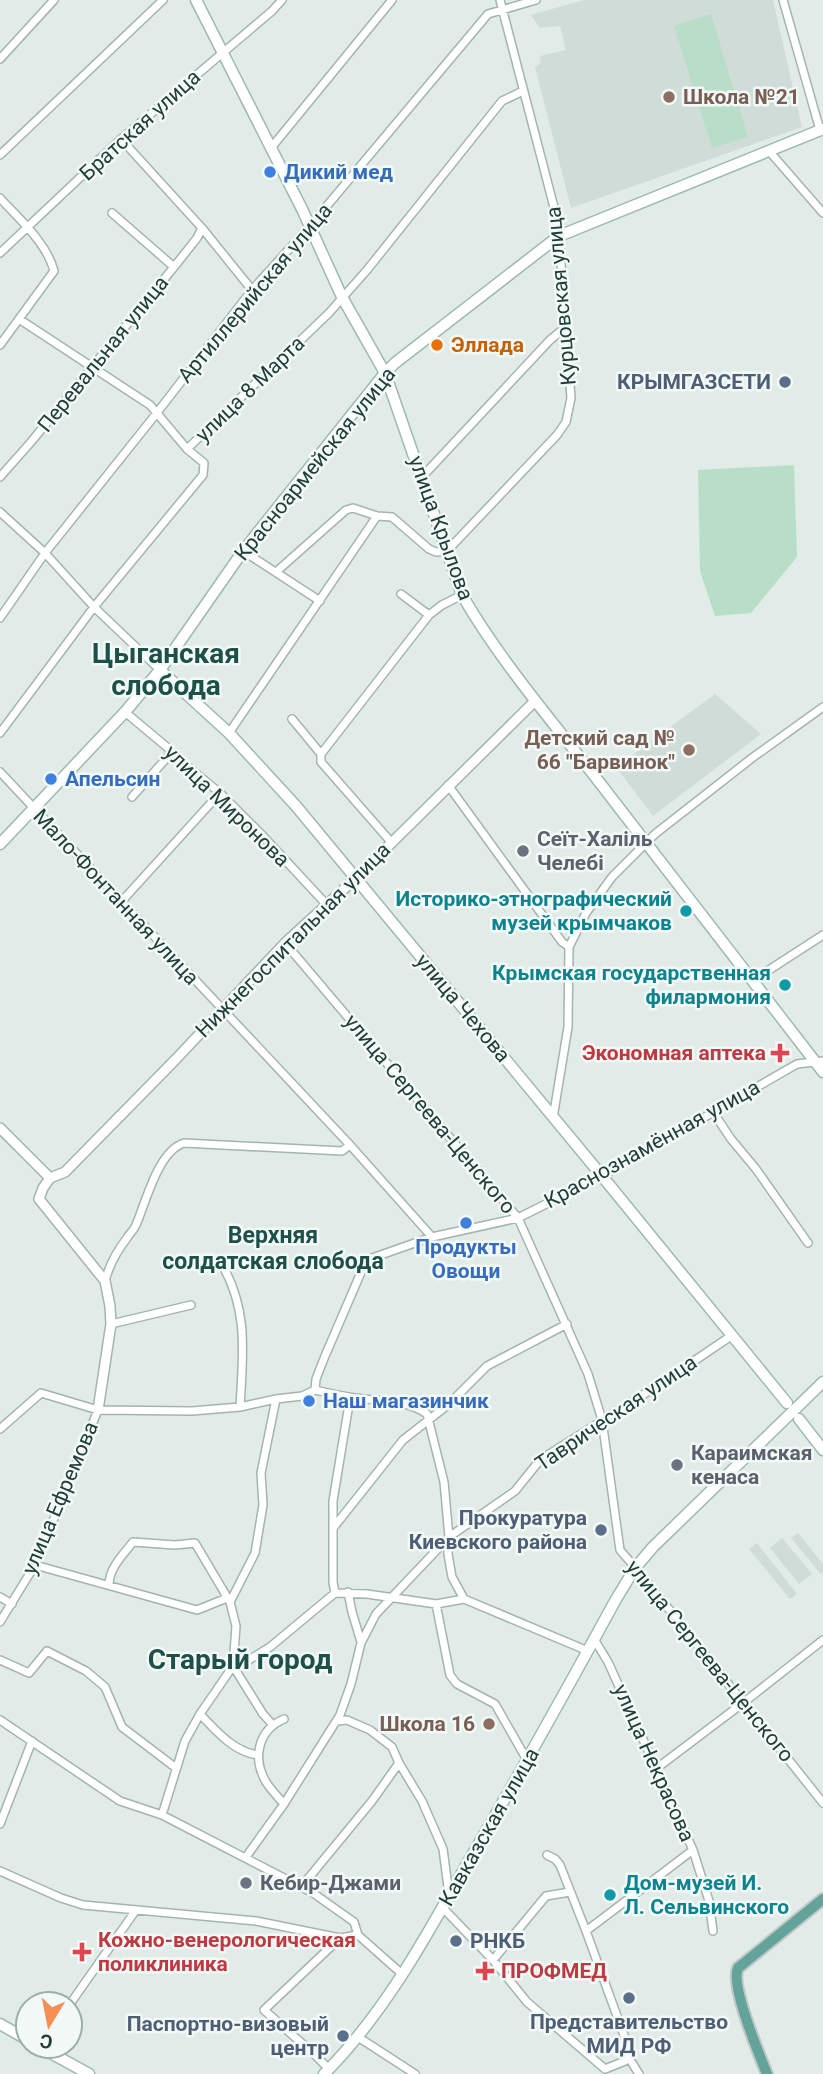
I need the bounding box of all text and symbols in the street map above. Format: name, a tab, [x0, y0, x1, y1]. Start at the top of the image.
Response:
street label: Братская улица	[75, 65, 205, 185]
place label: Школа №21	[683, 85, 800, 109]
marker: Школа №21	[661, 89, 677, 105]
place label: Дикий мед	[284, 160, 393, 184]
marker: Дикий мед	[262, 164, 278, 180]
street label: Артиллерийская улица	[173, 199, 337, 387]
street label: Курцовская улица	[541, 206, 581, 386]
street label: Перевальная улица	[33, 271, 173, 437]
street label: улица 8 Марта	[191, 331, 309, 447]
place label: Эллада	[451, 333, 524, 357]
marker: Эллада	[429, 337, 445, 353]
street label: Красноармейская улица	[230, 363, 400, 565]
place label: КРЫМГАЗСЕТИ	[617, 370, 771, 394]
marker: КРЫМГАЗСЕТИ	[777, 374, 793, 390]
street label: улица Крылова	[404, 453, 478, 603]
district label: Цыганская слобода	[92, 637, 240, 702]
place label: Детский сад № 66 "Барвинок"	[524, 726, 675, 774]
street label: улица Миронова	[159, 740, 295, 872]
marker: Детский сад № 66 "Барвинок"	[681, 742, 697, 758]
place label: Апельсин	[65, 767, 160, 791]
marker: Апельсин	[43, 771, 59, 787]
street label: Мало-Фонтанная улица	[28, 804, 204, 990]
place label: Сеїт-Халіль Челебі	[537, 827, 653, 875]
street label: Нижнегоспитальная улица	[191, 838, 395, 1042]
marker: Сеїт-Халіль Челебі	[515, 843, 531, 859]
place label: Историко-этнографический музей крымчаков	[396, 887, 672, 935]
marker: Историко-этнографический музей крымчаков	[678, 903, 694, 919]
street label: улица Чехова	[411, 949, 515, 1067]
place label: Крымская государственная филармония	[492, 961, 771, 1009]
marker: Крымская государственная филармония	[777, 977, 793, 993]
street label: улица Сергеева-Ценского	[340, 1009, 520, 1219]
place label: Экономная аптека	[582, 1041, 766, 1065]
marker: Экономная аптека	[772, 1045, 788, 1061]
street label: Краснознамённая улица	[540, 1075, 764, 1213]
marker: Продукты Овощи	[458, 1215, 474, 1231]
district label: Верхняя солдатская слобода	[162, 1222, 384, 1275]
place label: Продукты Овощи	[415, 1235, 517, 1283]
street label: Таврическая улица	[531, 1350, 701, 1476]
place label: Наш магазинчик	[323, 1389, 489, 1413]
marker: Наш магазинчик	[301, 1393, 317, 1409]
street label: улица Ефремова	[17, 1418, 103, 1578]
place label: Караимская кенаса	[691, 1441, 812, 1489]
marker: Караимская кенаса	[669, 1457, 685, 1473]
place label: Прокуратура Киевского района	[409, 1506, 587, 1554]
marker: Прокуратура Киевского района	[593, 1522, 609, 1538]
street label: улица Сергеева-Ценского	[621, 1555, 799, 1767]
district label: Старый город	[148, 1643, 333, 1676]
street label: улица Некрасова	[608, 1680, 700, 1846]
place label: Школа 16	[379, 1712, 475, 1736]
marker: Школа 16	[481, 1716, 497, 1732]
street label: Кавказская улица	[434, 1744, 544, 1910]
place label: Кебир-Джами	[260, 1871, 401, 1895]
place label: Дом-музей И. Л. Сельвинского	[624, 1871, 789, 1919]
marker: Кебир-Джами	[238, 1875, 254, 1891]
marker: Дом-музей И. Л. Сельвинского	[602, 1887, 618, 1903]
place label: Кожно-венерологическая поликлиника	[98, 1928, 356, 1976]
place label: РНКБ	[470, 1929, 525, 1953]
marker: РНКБ	[448, 1933, 464, 1949]
marker: Кожно-венерологическая поликлиника	[72, 1942, 92, 1962]
place label: ПРОФМЕД	[501, 1959, 607, 1983]
marker: ПРОФМЕД	[475, 1961, 495, 1981]
north arrow	[14, 1990, 84, 2060]
marker: Представительство МИД РФ	[621, 1990, 637, 2006]
place label: Представительство МИД РФ	[530, 2010, 728, 2058]
place label: Паспортно-визовый центр	[127, 2012, 329, 2060]
marker: Паспортно-визовый центр	[335, 2028, 351, 2044]
text: С	[38, 2029, 54, 2054]

